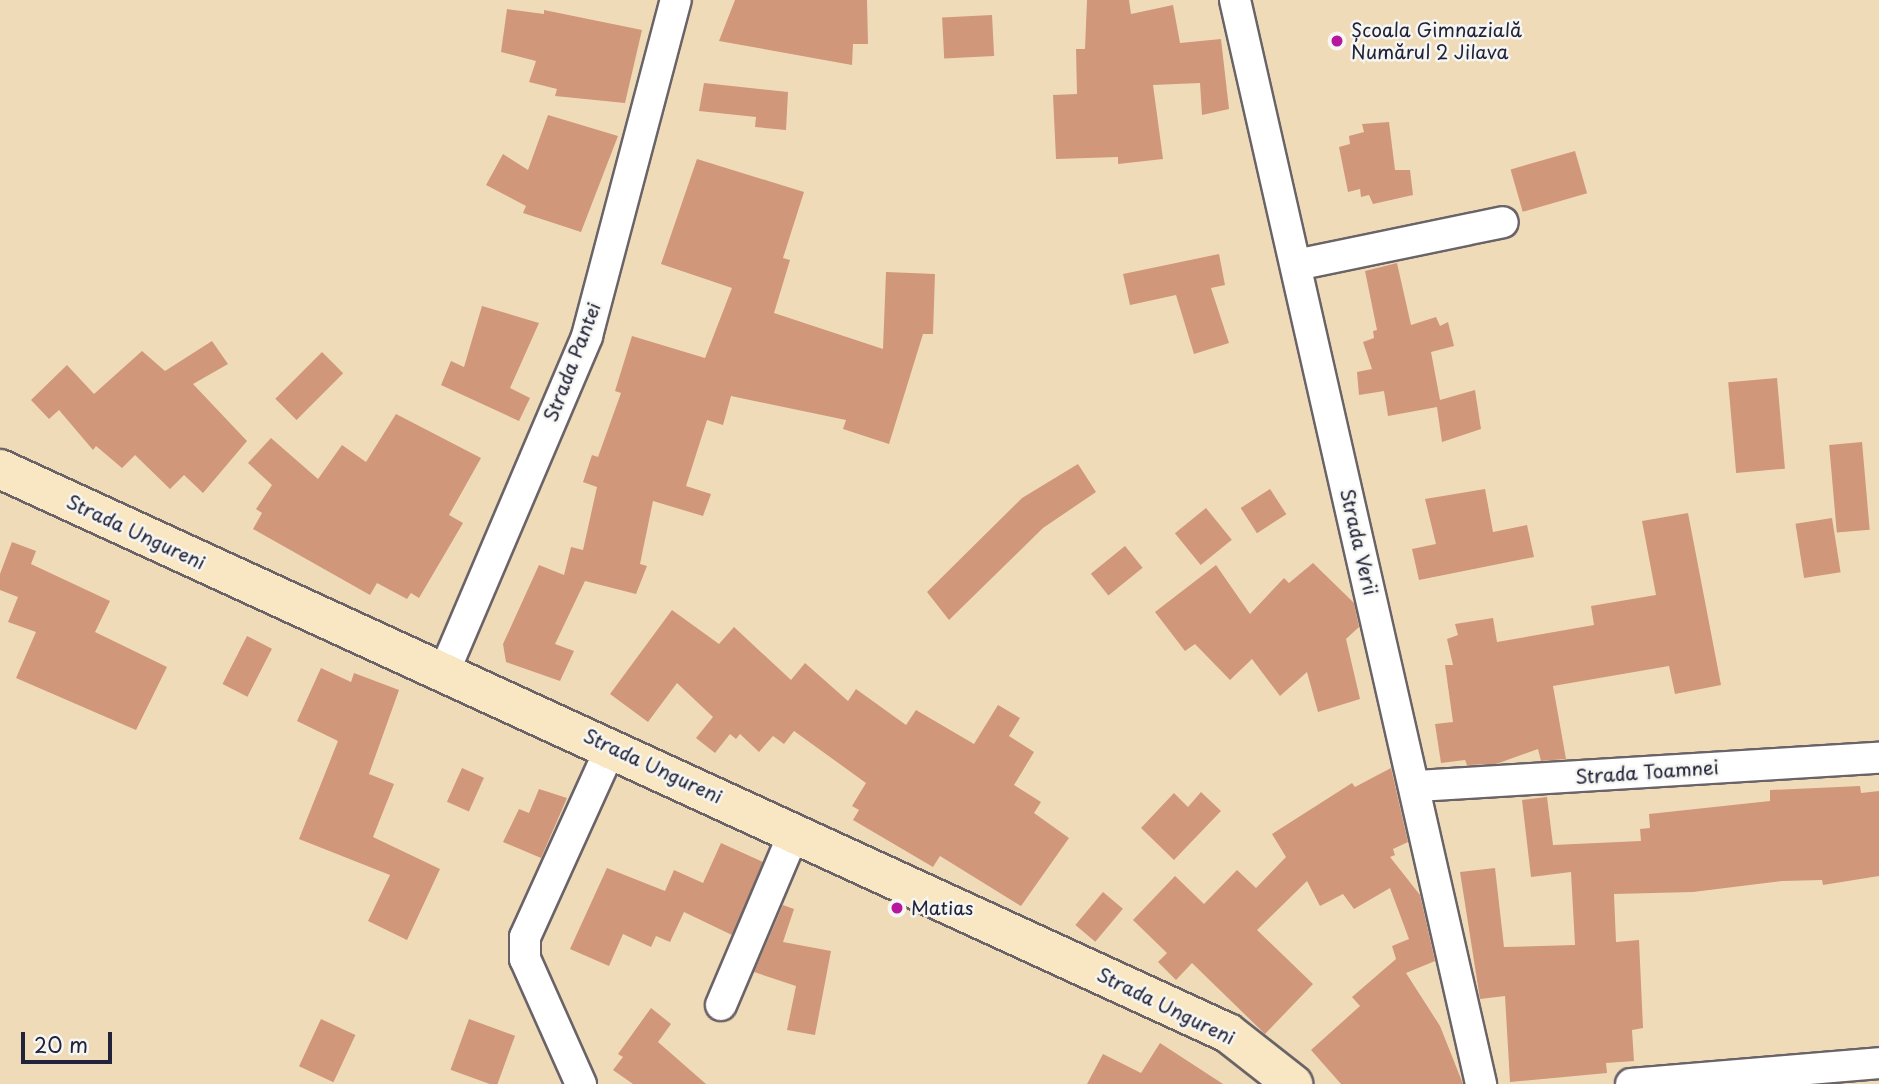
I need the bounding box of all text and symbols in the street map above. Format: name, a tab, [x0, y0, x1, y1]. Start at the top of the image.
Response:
place label: Școala Gimnazială Numărul 2 Jilava	[1351, 19, 1523, 63]
marker: Școala Gimnazială Numărul 2 Jilava	[1329, 33, 1345, 49]
street label: Strada Pantei	[539, 299, 605, 425]
street label: Strada Verii	[1336, 486, 1382, 598]
street label: Strada Ungureni	[63, 490, 209, 574]
street label: Strada Ungureni	[580, 724, 726, 808]
street label: Strada Toamnei	[1573, 756, 1721, 788]
place label: Matias	[911, 897, 974, 919]
marker: Matias	[889, 900, 905, 916]
street label: Strada Ungureni	[1093, 963, 1239, 1049]
scale bar	[24, 1018, 116, 1062]
text: 20 m	[34, 1028, 88, 1060]

